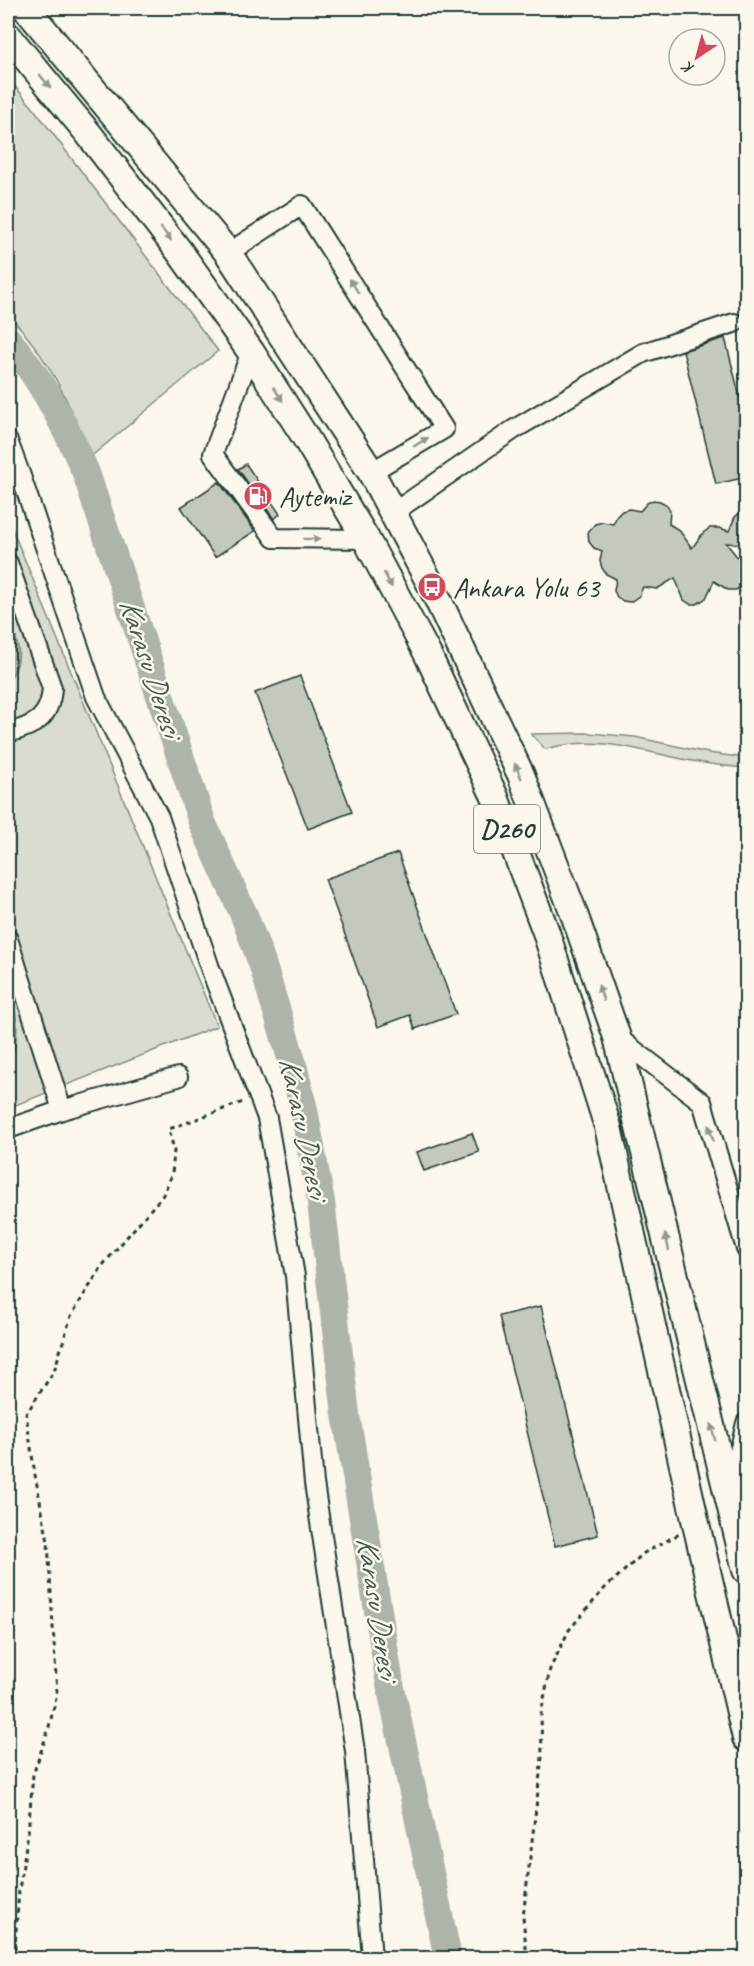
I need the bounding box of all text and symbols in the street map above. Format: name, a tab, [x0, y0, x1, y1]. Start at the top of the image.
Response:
north arrow	[667, 27, 727, 87]
text: K	[676, 56, 698, 79]
one-way arrow	[38, 73, 51, 88]
one-way arrow	[160, 226, 172, 242]
one-way arrow	[349, 278, 360, 294]
one-way arrow	[272, 386, 283, 402]
one-way arrow	[413, 437, 429, 448]
place label: Aytemiz	[279, 479, 354, 514]
fuel station icon: Aytemiz	[242, 480, 274, 512]
one-way arrow	[302, 534, 321, 544]
place label: Ankara Yolu 63	[453, 570, 602, 605]
one-way arrow	[383, 571, 393, 588]
bus stop icon: Ankara Yolu 63	[416, 571, 448, 603]
water label: Karasu Deresi	[111, 594, 193, 747]
one-way arrow	[514, 762, 523, 779]
road number: D260	[474, 805, 540, 853]
one-way arrow	[596, 984, 606, 1002]
water label: Karasu Deresi	[271, 1054, 339, 1208]
one-way arrow	[706, 1124, 715, 1142]
one-way arrow	[661, 1233, 671, 1251]
one-way arrow	[708, 1422, 718, 1441]
water label: Karasu Deresi	[348, 1534, 409, 1687]

